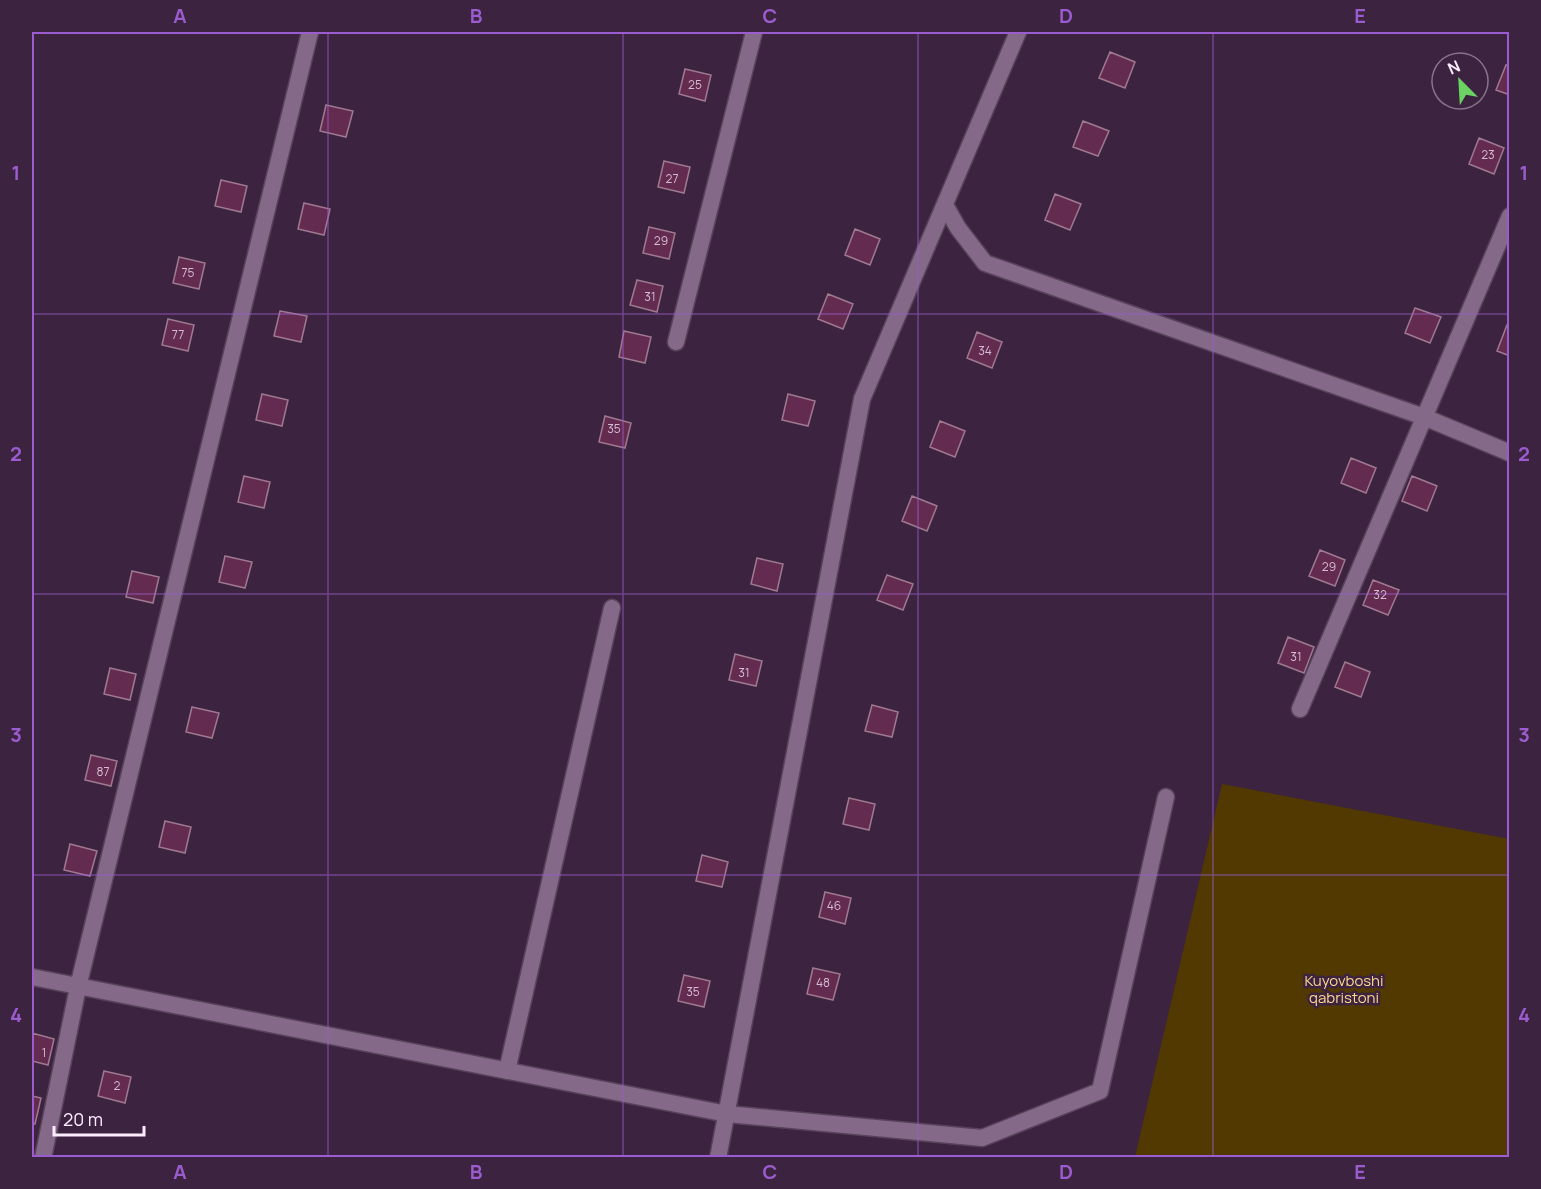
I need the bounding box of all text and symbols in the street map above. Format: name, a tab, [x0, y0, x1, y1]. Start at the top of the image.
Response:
text: A	[173, 2, 187, 29]
text: B	[470, 2, 483, 29]
text: C	[763, 2, 777, 29]
text: D	[1059, 2, 1073, 29]
text: E	[1354, 2, 1366, 29]
north arrow	[1430, 51, 1490, 111]
text: N	[1444, 55, 1464, 80]
house number: 25	[688, 76, 702, 93]
house number: 23	[1481, 146, 1495, 163]
text: 1	[12, 159, 20, 186]
text: 1	[1520, 159, 1528, 186]
house number: 27	[666, 170, 678, 187]
house number: 29	[654, 232, 668, 249]
house number: 75	[182, 264, 195, 281]
house number: 31	[644, 288, 656, 305]
house number: 77	[172, 326, 184, 343]
house number: 34	[978, 342, 992, 359]
house number: 35	[607, 420, 621, 437]
text: 2	[10, 440, 22, 467]
text: 2	[1518, 440, 1530, 467]
house number: 29	[1322, 558, 1336, 575]
house number: 32	[1373, 586, 1387, 603]
house number: 31	[1290, 648, 1302, 665]
house number: 31	[738, 664, 750, 681]
text: 3	[10, 721, 22, 748]
text: 3	[1518, 721, 1530, 748]
house number: 87	[97, 763, 110, 780]
house number: 46	[827, 897, 841, 914]
park label: Kuyovboshi qabristoni	[1304, 970, 1384, 1008]
house number: 48	[816, 974, 830, 991]
house number: 35	[686, 983, 700, 1000]
text: 4	[10, 1001, 22, 1028]
text: 4	[1518, 1001, 1530, 1028]
house number: 1	[42, 1044, 46, 1061]
house number: 2	[114, 1077, 121, 1094]
scale bar	[54, 1099, 144, 1137]
text: 20 m	[63, 1107, 103, 1131]
text: A	[173, 1158, 187, 1185]
text: B	[470, 1158, 483, 1185]
text: C	[763, 1158, 777, 1185]
text: D	[1059, 1158, 1073, 1185]
text: E	[1354, 1158, 1366, 1185]

